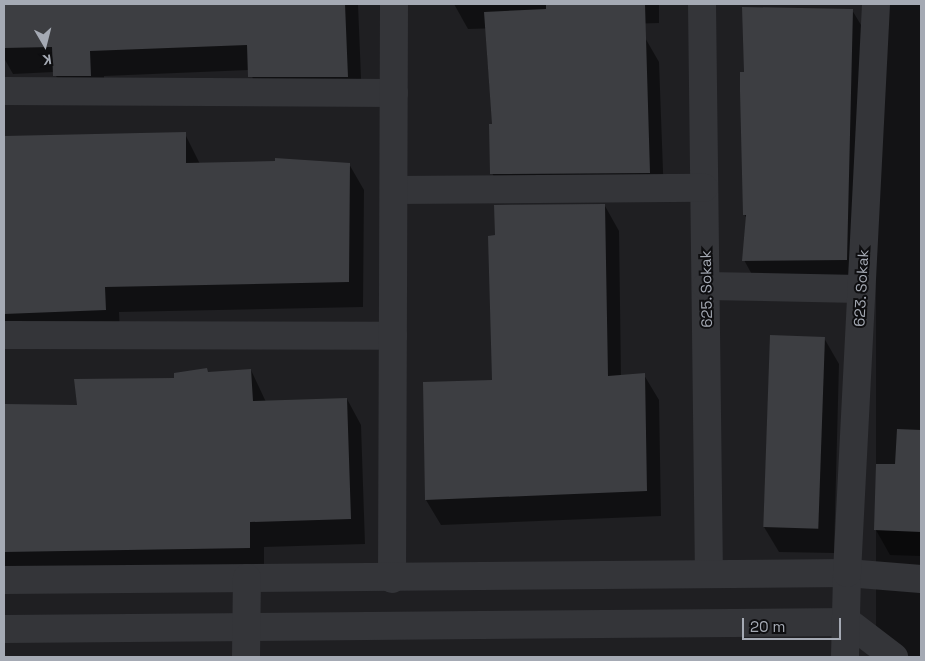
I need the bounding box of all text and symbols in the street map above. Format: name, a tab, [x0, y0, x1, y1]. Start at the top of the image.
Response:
north arrow	[20, 20, 70, 70]
text: K	[42, 50, 53, 69]
street label: 623. Sokak	[850, 249, 872, 327]
street label: 625. Sokak	[696, 250, 716, 328]
scale bar	[745, 608, 844, 640]
text: 20 m	[750, 617, 785, 636]

